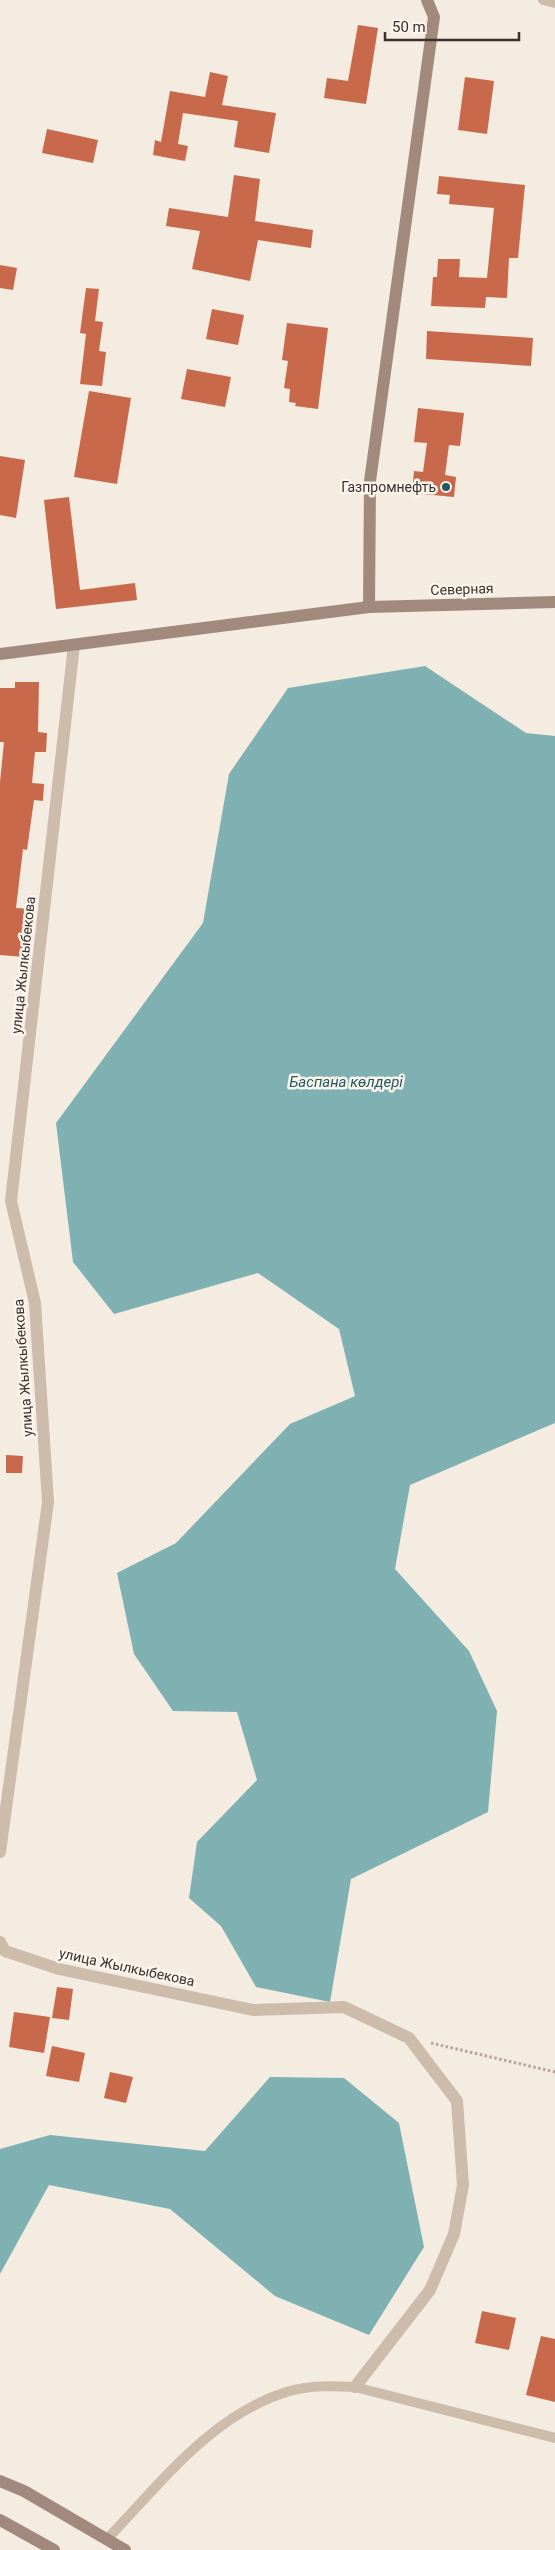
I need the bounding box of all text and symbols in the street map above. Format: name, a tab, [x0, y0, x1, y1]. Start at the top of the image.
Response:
scale bar	[385, 10, 519, 42]
text: 50 m	[392, 18, 426, 36]
place label: Газпромнефть	[341, 479, 436, 495]
marker: Газпромнефть	[440, 481, 452, 493]
street label: Северная	[430, 580, 494, 598]
street label: улица Жылкыбекова	[8, 895, 38, 1035]
water label: Баспана көлдері	[289, 1073, 403, 1091]
street label: улица Жылкыбекова	[10, 1299, 36, 1437]
street label: улица Жылкыбекова	[58, 1945, 196, 1989]

